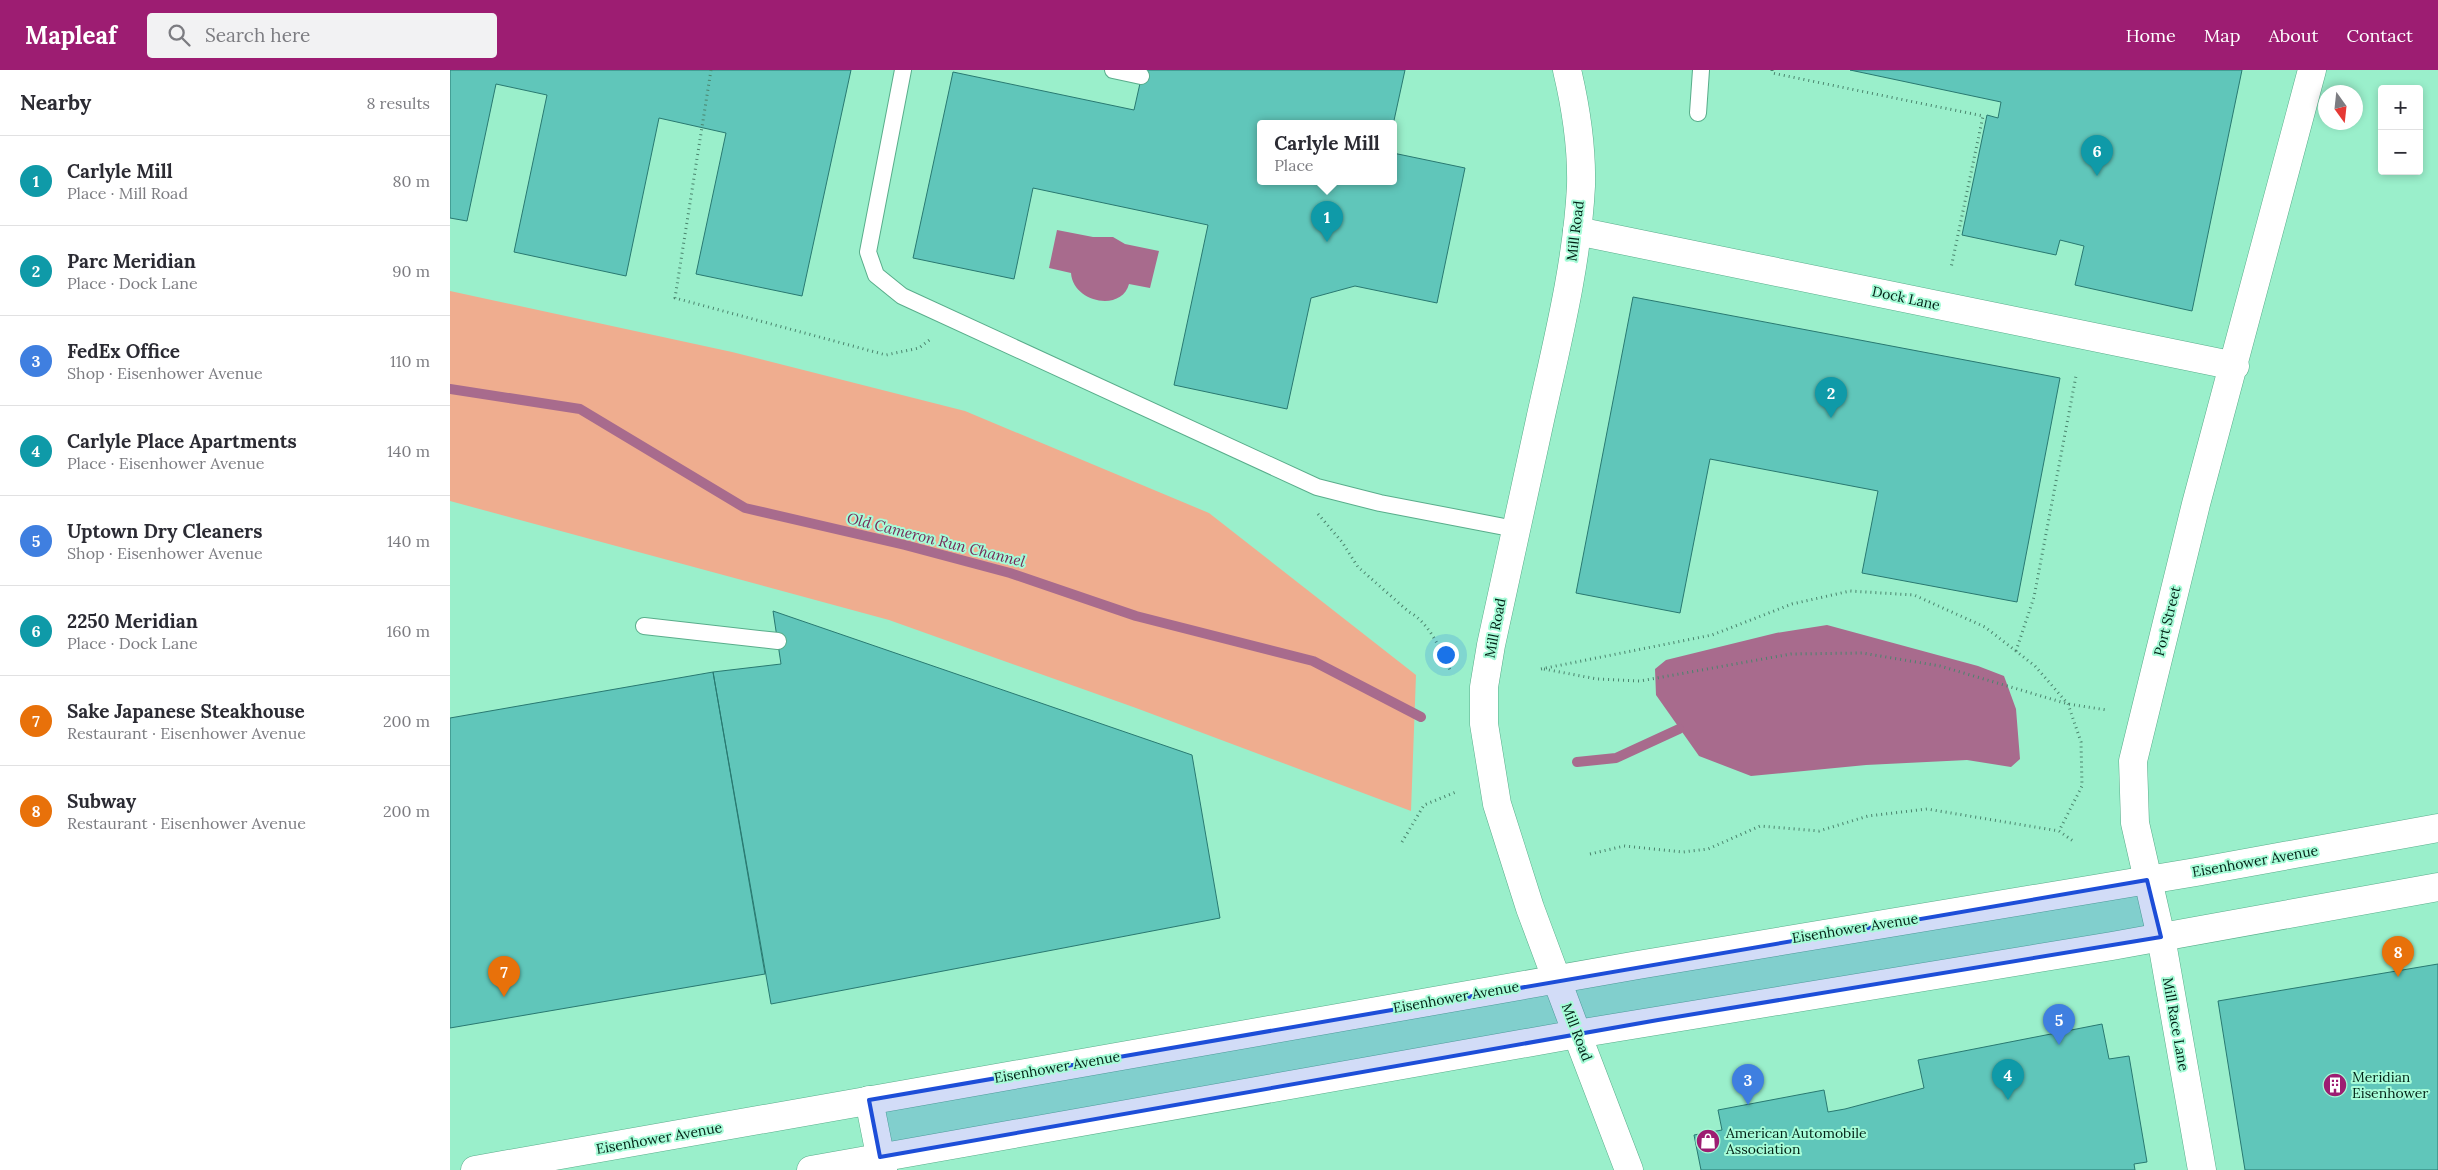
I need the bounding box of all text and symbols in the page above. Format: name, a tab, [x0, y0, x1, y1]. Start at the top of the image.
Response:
search box	[147, 13, 497, 58]
text: Mapleaf	[25, 20, 117, 51]
icon: search	[165, 21, 193, 49]
text: Search here	[205, 23, 310, 47]
text: Home	[2126, 24, 2176, 47]
text: Map	[2204, 24, 2240, 47]
text: About	[2268, 24, 2318, 47]
text: Contact	[2346, 24, 2413, 47]
north arrow	[2318, 85, 2363, 130]
map controls	[2378, 85, 2423, 175]
button: +	[2378, 85, 2423, 130]
text: Nearby	[20, 89, 91, 116]
text: 8 results	[366, 93, 430, 113]
popup	[1257, 120, 1397, 185]
button: −	[2378, 130, 2423, 175]
text: Carlyle Mill	[1274, 131, 1380, 155]
pin: 6	[2081, 135, 2113, 176]
text: Place	[1274, 155, 1314, 175]
text: Carlyle Mill	[67, 159, 173, 183]
text: 1	[33, 171, 39, 191]
text: 80 m	[393, 171, 430, 191]
text: Place · Mill Road	[67, 183, 188, 203]
street label: Mill Road	[1562, 200, 1588, 262]
pin: 1	[1311, 201, 1343, 242]
text: Parc Meridian	[67, 249, 196, 273]
text: 2	[32, 261, 40, 281]
text: 90 m	[392, 261, 430, 281]
text: Place · Dock Lane	[67, 273, 198, 293]
street label: Dock Lane	[1870, 282, 1942, 314]
text: FedEx Office	[67, 339, 180, 363]
text: 3	[32, 351, 40, 371]
text: 110 m	[390, 351, 430, 371]
text: Shop · Eisenhower Avenue	[67, 363, 263, 383]
pin: 2	[1815, 377, 1847, 418]
text: Carlyle Place Apartments	[67, 429, 297, 453]
text: 4	[32, 441, 40, 461]
text: 140 m	[387, 441, 430, 461]
text: Place · Eisenhower Avenue	[67, 453, 265, 473]
water label: Old Cameron Run Channel	[845, 508, 1028, 571]
text: Uptown Dry Cleaners	[67, 519, 262, 543]
text: 5	[32, 531, 40, 551]
text: 140 m	[387, 531, 430, 551]
text: Shop · Eisenhower Avenue	[67, 543, 263, 563]
street label: Port Street	[2150, 584, 2185, 658]
street label: Mill Road	[1480, 597, 1510, 659]
text: 2250 Meridian	[67, 609, 198, 633]
text: 6	[31, 621, 41, 641]
text: 160 m	[386, 621, 430, 641]
text: Place · Dock Lane	[67, 633, 198, 653]
your location	[1433, 642, 1459, 668]
text: Sake Japanese Steakhouse	[67, 699, 305, 723]
text: 7	[32, 711, 40, 731]
text: 200 m	[383, 711, 430, 731]
text: Restaurant · Eisenhower Avenue	[67, 723, 306, 743]
text: Subway	[67, 789, 136, 813]
text: 8	[31, 801, 41, 821]
text: 200 m	[383, 801, 430, 821]
text: Restaurant · Eisenhower Avenue	[67, 813, 306, 833]
street label: Eisenhower Avenue	[2191, 841, 2320, 881]
street label: Eisenhower Avenue	[1791, 909, 1920, 947]
pin: 8	[2382, 936, 2414, 977]
pin: 7	[488, 956, 520, 997]
street label: Mill Race Lane	[2159, 976, 2193, 1072]
street label: Eisenhower Avenue	[1392, 977, 1521, 1017]
street label: Mill Road	[1558, 1000, 1596, 1064]
pin: 5	[2043, 1004, 2075, 1045]
street label: Eisenhower Avenue	[993, 1047, 1122, 1087]
pin: 4	[1992, 1059, 2024, 1100]
pin: 3	[1732, 1064, 1764, 1105]
place label: Meridian Eisenhower	[2352, 1068, 2428, 1102]
building icon: Meridian Eisenhower	[2322, 1072, 2348, 1098]
street label: Eisenhower Avenue	[595, 1118, 724, 1158]
place label: American Automobile Association	[1725, 1124, 1867, 1158]
shop icon: American Automobile Association	[1695, 1128, 1721, 1154]

